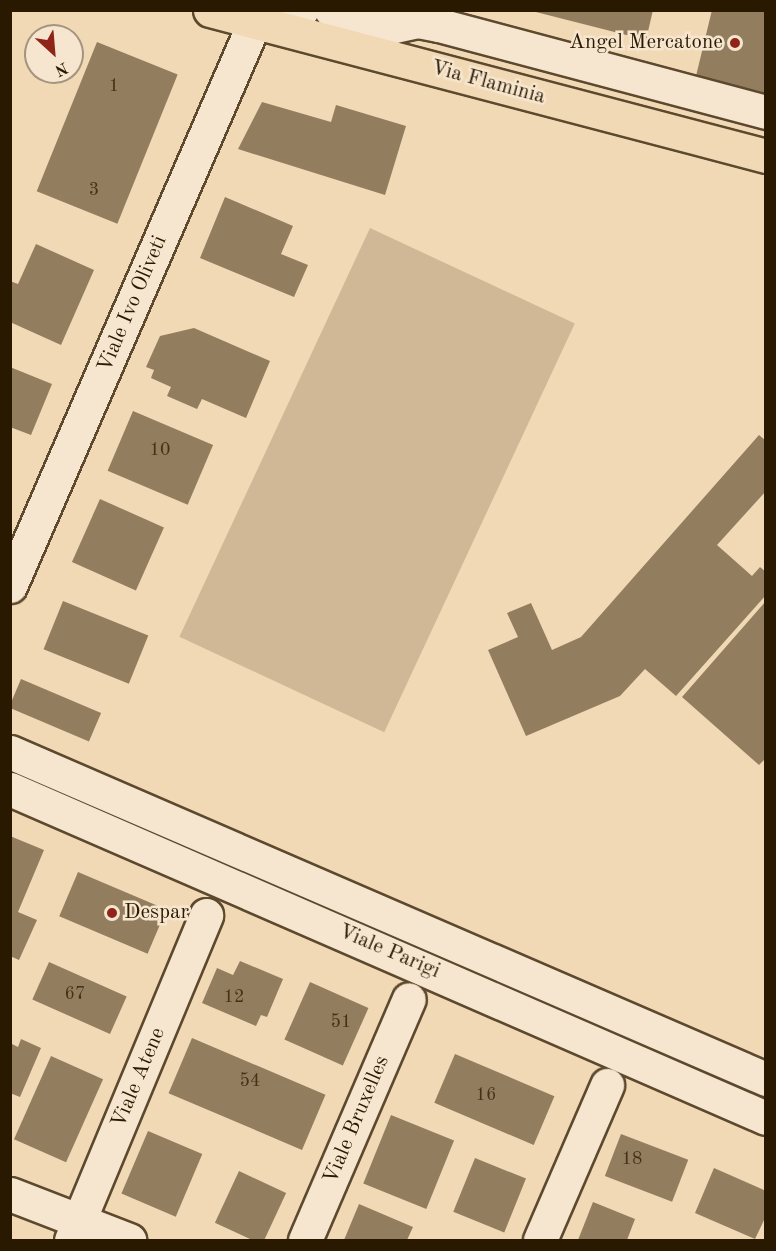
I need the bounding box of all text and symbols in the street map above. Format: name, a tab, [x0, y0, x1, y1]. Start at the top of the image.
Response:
north arrow	[24, 24, 84, 84]
place label: Angel Mercatone	[569, 30, 723, 56]
marker: Angel Mercatone	[728, 36, 742, 50]
street label: Via Flaminia	[428, 56, 548, 110]
text: N	[52, 59, 70, 78]
house number: 1	[109, 75, 119, 97]
house number: 3	[89, 179, 99, 201]
street label: Viale Ivo Oliveti	[93, 232, 173, 376]
house number: 10	[150, 439, 170, 461]
place label: Despar	[124, 900, 189, 926]
marker: Despar	[105, 906, 119, 920]
street label: Viale Parigi	[335, 919, 443, 985]
house number: 67	[65, 983, 85, 1005]
house number: 12	[224, 986, 244, 1008]
house number: 51	[331, 1011, 351, 1033]
street label: Viale Atene	[107, 1024, 171, 1132]
street label: Viale Bruxelles	[319, 1052, 395, 1188]
house number: 54	[240, 1070, 260, 1092]
house number: 16	[476, 1084, 496, 1106]
house number: 18	[622, 1148, 642, 1170]

